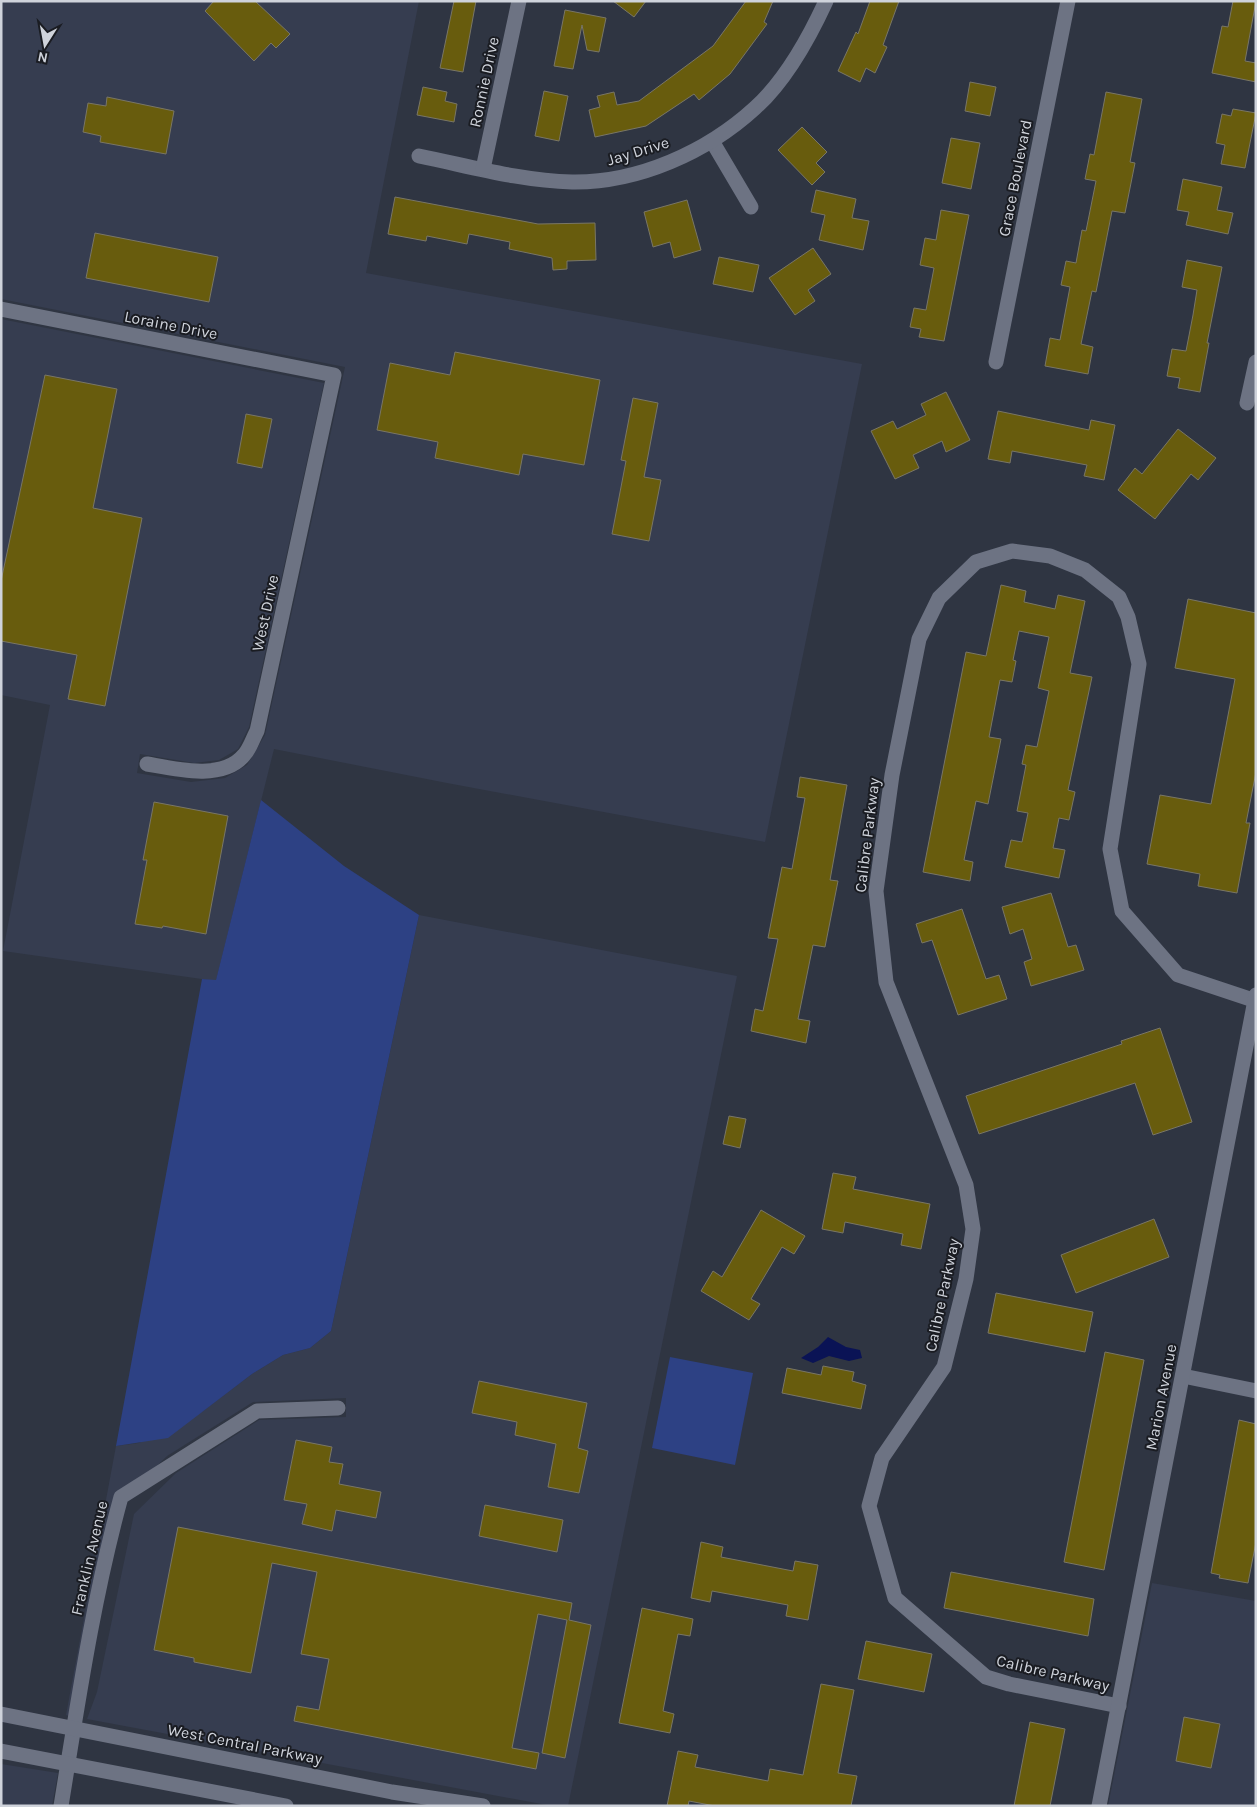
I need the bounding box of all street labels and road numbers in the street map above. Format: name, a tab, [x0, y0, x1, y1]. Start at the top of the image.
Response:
street label: Ronnie Drive	[465, 35, 503, 129]
street label: Grace Boulevard	[994, 118, 1036, 238]
street label: Jay Drive	[605, 133, 671, 169]
street label: Loraine Drive	[123, 307, 219, 343]
street label: West Drive	[248, 573, 282, 653]
street label: Calibre Parkway	[851, 776, 884, 893]
street label: Calibre Parkway	[921, 1236, 963, 1353]
street label: Marion Avenue	[1141, 1342, 1181, 1452]
street label: Franklin Avenue	[67, 1499, 111, 1617]
street label: Calibre Parkway	[995, 1651, 1112, 1695]
street label: West Central Parkway	[166, 1720, 324, 1768]

